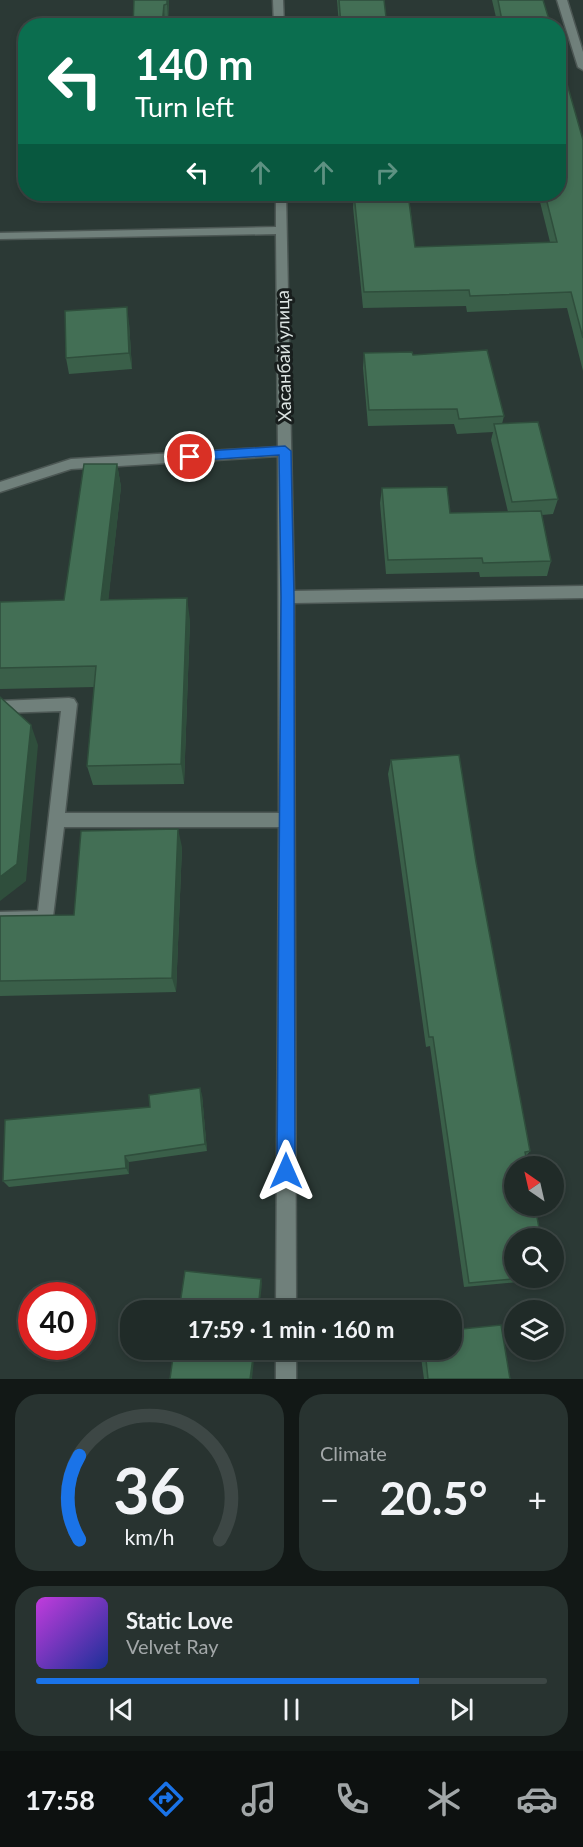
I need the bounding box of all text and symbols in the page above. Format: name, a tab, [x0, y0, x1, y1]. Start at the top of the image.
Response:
text: 140 m	[135, 39, 253, 89]
icon: left	[36, 42, 114, 120]
text: Turn left	[135, 90, 234, 123]
icon: left	[181, 156, 214, 189]
icon: ahead	[244, 156, 277, 189]
icon: ahead	[307, 156, 340, 189]
icon: right	[370, 156, 403, 189]
street label: Хасанбай улица	[271, 290, 295, 422]
pin	[164, 431, 215, 482]
icon: arrive	[173, 440, 206, 473]
position arrow	[254, 1139, 318, 1203]
north arrow	[504, 1156, 564, 1216]
map controls	[504, 1156, 564, 1360]
button: search	[504, 1228, 564, 1288]
speed limit sign: 40	[18, 1282, 96, 1360]
button: layers	[504, 1300, 564, 1360]
text: 17:59 · 1 min · 160 m	[188, 1316, 394, 1343]
text: Climate	[320, 1441, 387, 1465]
text: 36	[113, 1452, 186, 1527]
text: 20.5°	[380, 1471, 487, 1525]
text: −	[320, 1479, 339, 1519]
text: +	[528, 1479, 547, 1519]
text: km/h	[124, 1524, 175, 1550]
text: Static Love	[126, 1607, 233, 1634]
text: Velvet Ray	[126, 1634, 219, 1658]
icon: previous	[105, 1693, 138, 1726]
icon: pause	[275, 1693, 308, 1726]
icon: next	[445, 1693, 478, 1726]
icon: directions	[145, 1778, 187, 1820]
icon: music	[238, 1778, 280, 1820]
icon: phone	[331, 1778, 373, 1820]
icon: climate	[423, 1778, 465, 1820]
icon: car	[516, 1778, 558, 1820]
text: 17:58	[25, 1783, 95, 1816]

